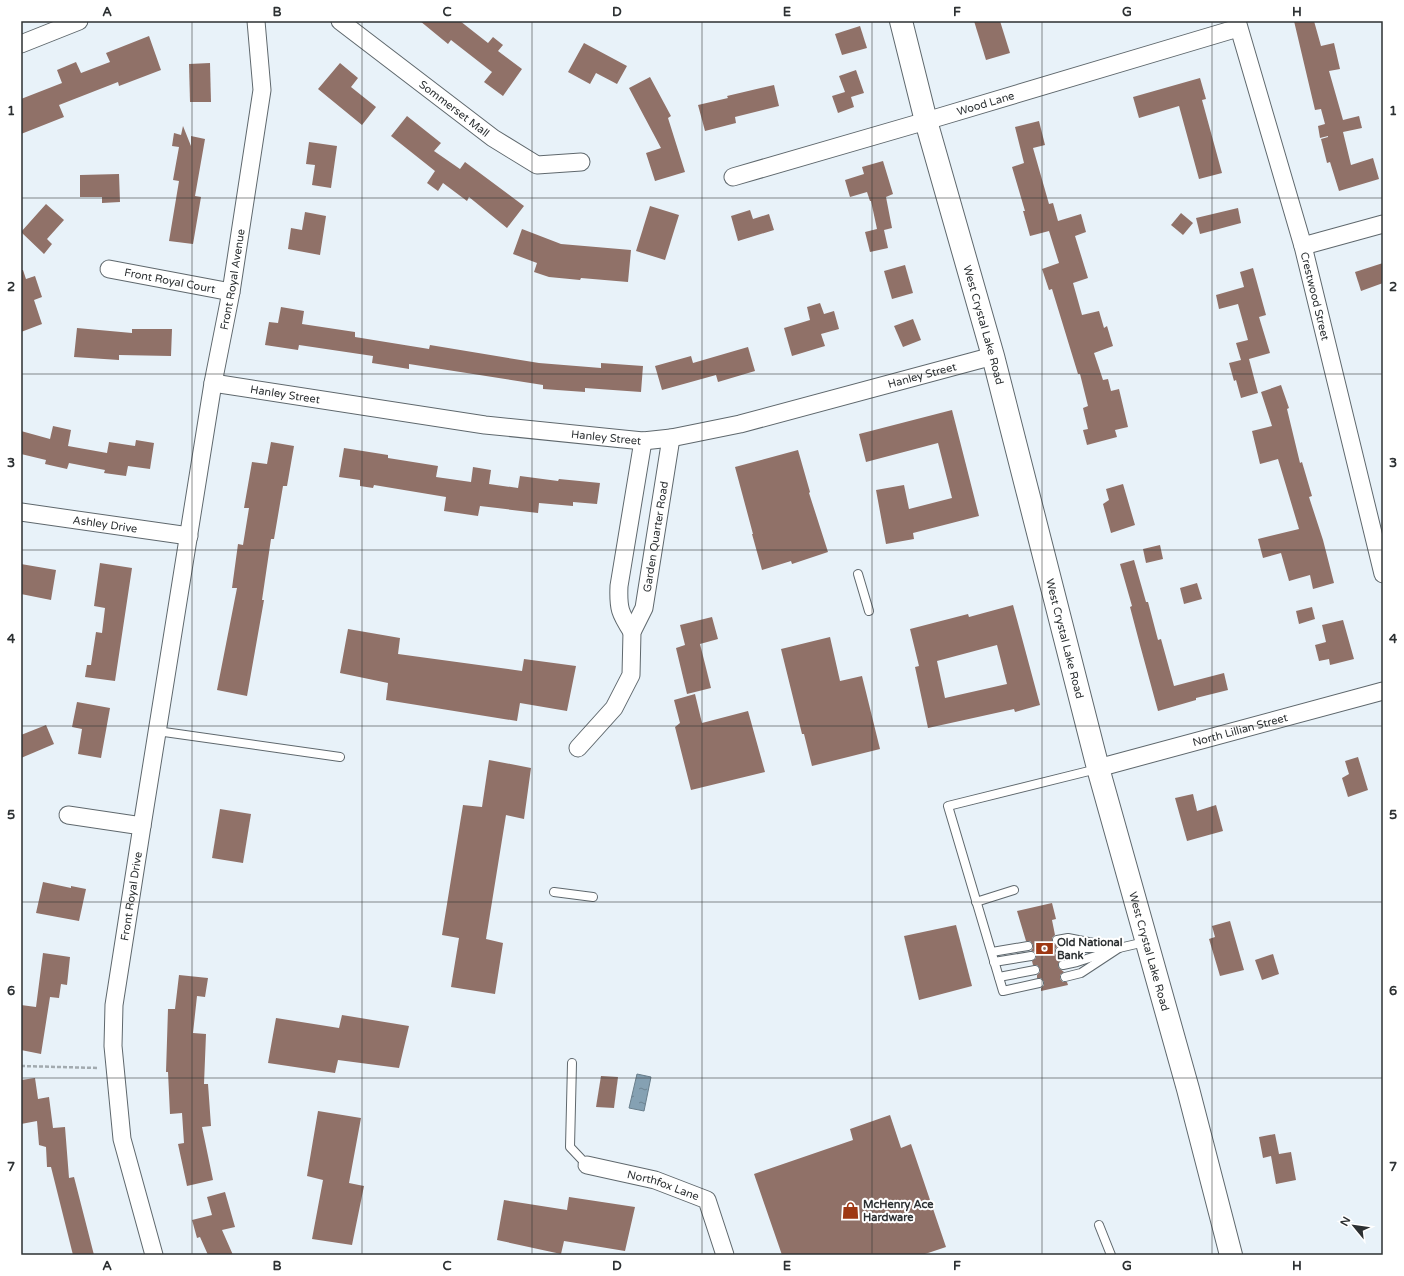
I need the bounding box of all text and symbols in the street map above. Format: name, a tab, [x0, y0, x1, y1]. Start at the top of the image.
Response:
text: A	[102, 4, 112, 20]
text: B	[272, 4, 282, 20]
text: C	[442, 4, 452, 20]
text: D	[612, 4, 622, 20]
text: E	[783, 4, 791, 20]
text: F	[953, 4, 961, 20]
text: G	[1122, 4, 1132, 20]
text: H	[1292, 4, 1302, 20]
street label: Sommerset Mall	[416, 78, 492, 140]
street label: Wood Lane	[955, 89, 1016, 118]
text: 1	[7, 103, 15, 119]
text: 1	[1389, 103, 1397, 119]
street label: Front Royal Avenue	[218, 228, 248, 331]
street label: Crestwood Street	[1298, 251, 1332, 342]
street label: West Crystal Lake Road	[960, 264, 1006, 386]
street label: Front Royal Court	[123, 266, 216, 296]
text: 2	[7, 279, 15, 295]
text: 2	[1389, 279, 1397, 295]
street label: Hanley Street	[886, 360, 958, 391]
street label: Hanley Street	[249, 383, 321, 406]
street label: Hanley Street	[570, 428, 642, 448]
text: 3	[7, 455, 15, 471]
text: 3	[1389, 455, 1397, 471]
street label: Garden Quarter Road	[641, 480, 671, 593]
street label: Ashley Drive	[72, 513, 138, 536]
street label: West Crystal Lake Road	[1043, 577, 1086, 700]
text: 4	[7, 631, 16, 647]
text: 4	[1389, 631, 1398, 647]
street label: North Lillian Street	[1191, 711, 1289, 749]
text: 5	[7, 807, 15, 823]
text: 5	[1389, 807, 1397, 823]
street label: Front Royal Drive	[118, 851, 145, 942]
street label: West Crystal Lake Road	[1126, 890, 1172, 1013]
place label: Old National Bank	[1057, 936, 1123, 962]
bank icon: Old National Bank	[1034, 938, 1054, 958]
text: 6	[7, 983, 15, 999]
text: 6	[1389, 983, 1397, 999]
text: 7	[7, 1159, 15, 1175]
text: 7	[1389, 1159, 1397, 1175]
street label: Northfox Lane	[626, 1168, 701, 1203]
place label: McHenry Ace Hardware	[863, 1198, 934, 1224]
shop icon: McHenry Ace Hardware	[840, 1200, 860, 1220]
north arrow	[1334, 1206, 1374, 1246]
text: N	[1338, 1214, 1354, 1228]
text: A	[102, 1258, 112, 1274]
text: B	[272, 1258, 282, 1274]
text: C	[442, 1258, 452, 1274]
text: D	[612, 1258, 622, 1274]
text: E	[783, 1258, 791, 1274]
text: F	[953, 1258, 961, 1274]
text: G	[1122, 1258, 1132, 1274]
text: H	[1292, 1258, 1302, 1274]

